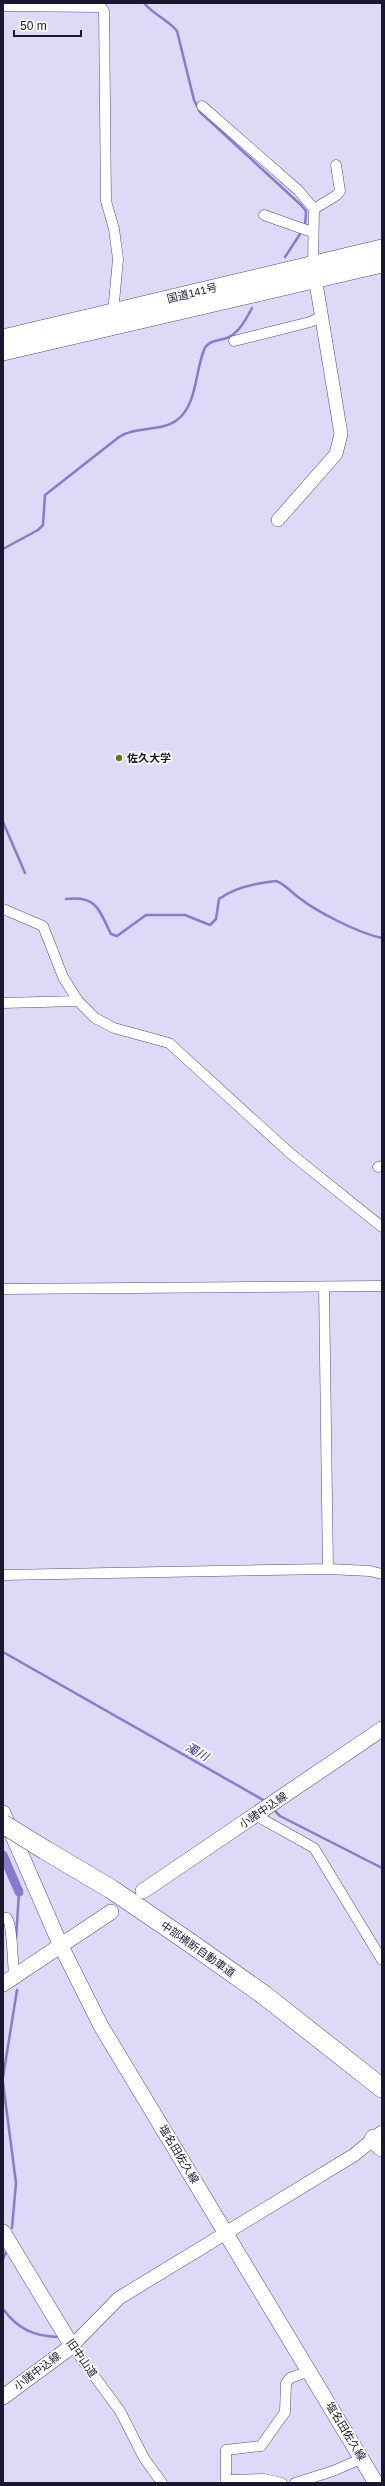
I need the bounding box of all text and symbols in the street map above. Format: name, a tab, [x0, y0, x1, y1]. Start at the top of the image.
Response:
scale bar	[14, 12, 81, 38]
text: 50 m	[20, 19, 47, 33]
street label: 国道141号	[166, 281, 218, 305]
place label: 佐久大学	[127, 752, 171, 764]
marker: 佐久大学	[114, 753, 124, 763]
water label: 濁川	[183, 1740, 213, 1765]
street label: 小諸中込線	[237, 1790, 289, 1830]
street label: 中部横断自動車道	[159, 1919, 237, 1979]
street label: 塩名田佐久線	[157, 2123, 201, 2185]
street label: 旧中山道	[64, 2337, 100, 2379]
street label: 小諸中込線	[11, 2350, 63, 2392]
street label: 塩名田佐久線	[324, 2400, 368, 2462]

